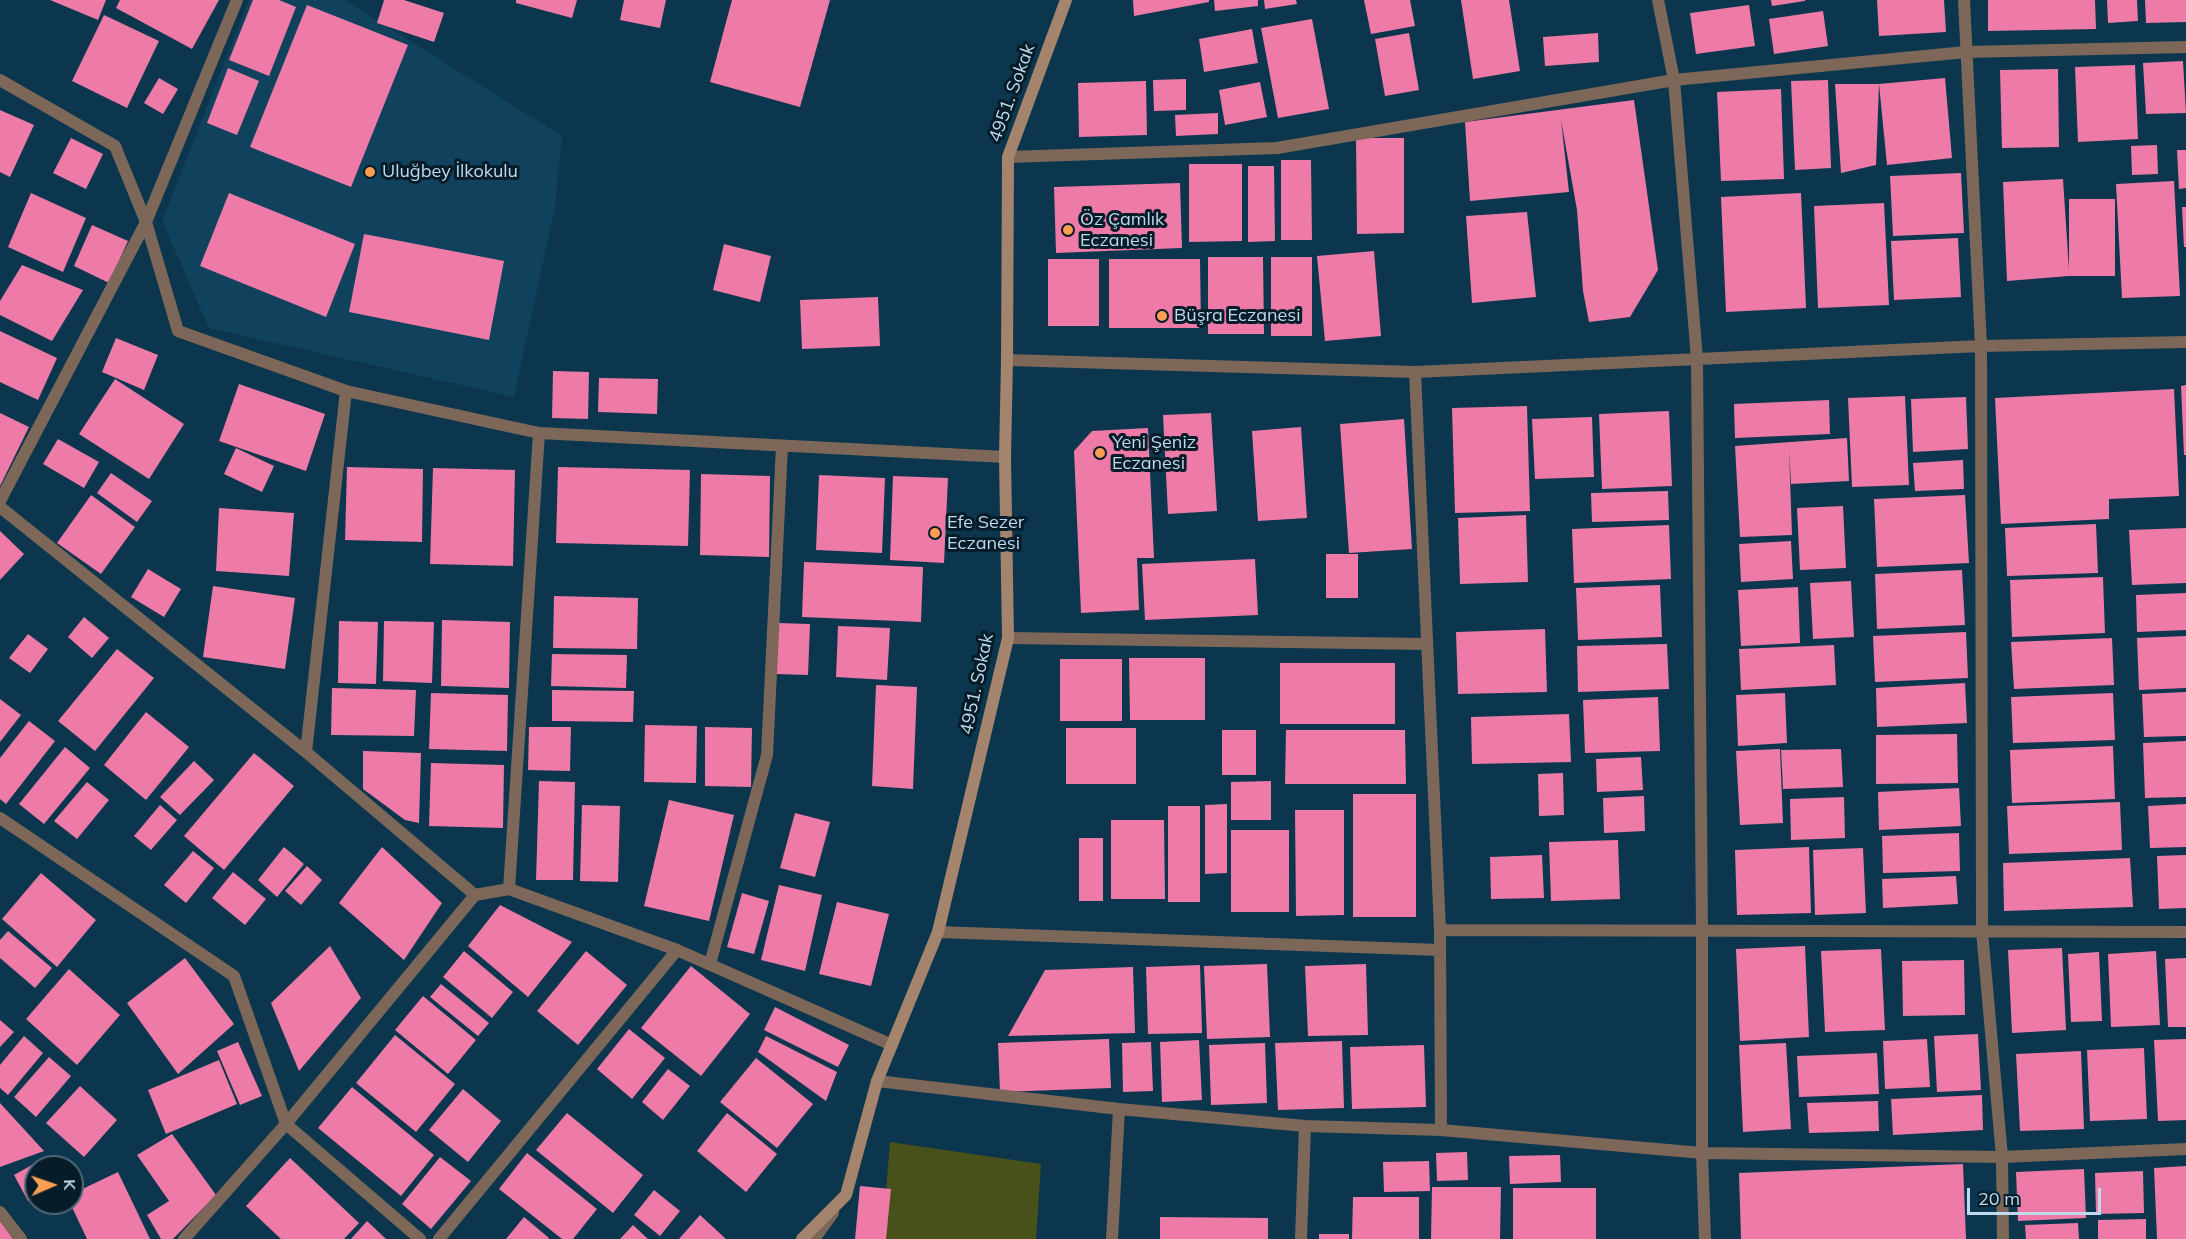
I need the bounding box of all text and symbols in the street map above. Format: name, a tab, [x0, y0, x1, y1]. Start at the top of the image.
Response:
street label: 4951. Sokak	[984, 41, 1040, 145]
place label: Uluğbey İlkokulu	[382, 161, 518, 183]
marker: Uluğbey İlkokulu	[363, 165, 377, 179]
place label: Öz Çamlık Eczanesi	[1080, 209, 1164, 252]
marker: Öz Çamlık Eczanesi	[1061, 223, 1075, 237]
place label: Büşra Eczanesi	[1174, 305, 1301, 327]
marker: Büşra Eczanesi	[1155, 309, 1169, 323]
place label: Yeni Şeniz Eczanesi	[1112, 432, 1196, 474]
marker: Yeni Şeniz Eczanesi	[1093, 446, 1107, 460]
place label: Efe Sezer Eczanesi	[947, 512, 1024, 554]
marker: Efe Sezer Eczanesi	[928, 526, 942, 540]
street label: 4951. Sokak	[956, 632, 998, 736]
north arrow	[24, 1155, 84, 1215]
scale bar	[1970, 1176, 2104, 1214]
text: K	[60, 1179, 80, 1190]
text: 20 m	[1978, 1187, 2020, 1210]

